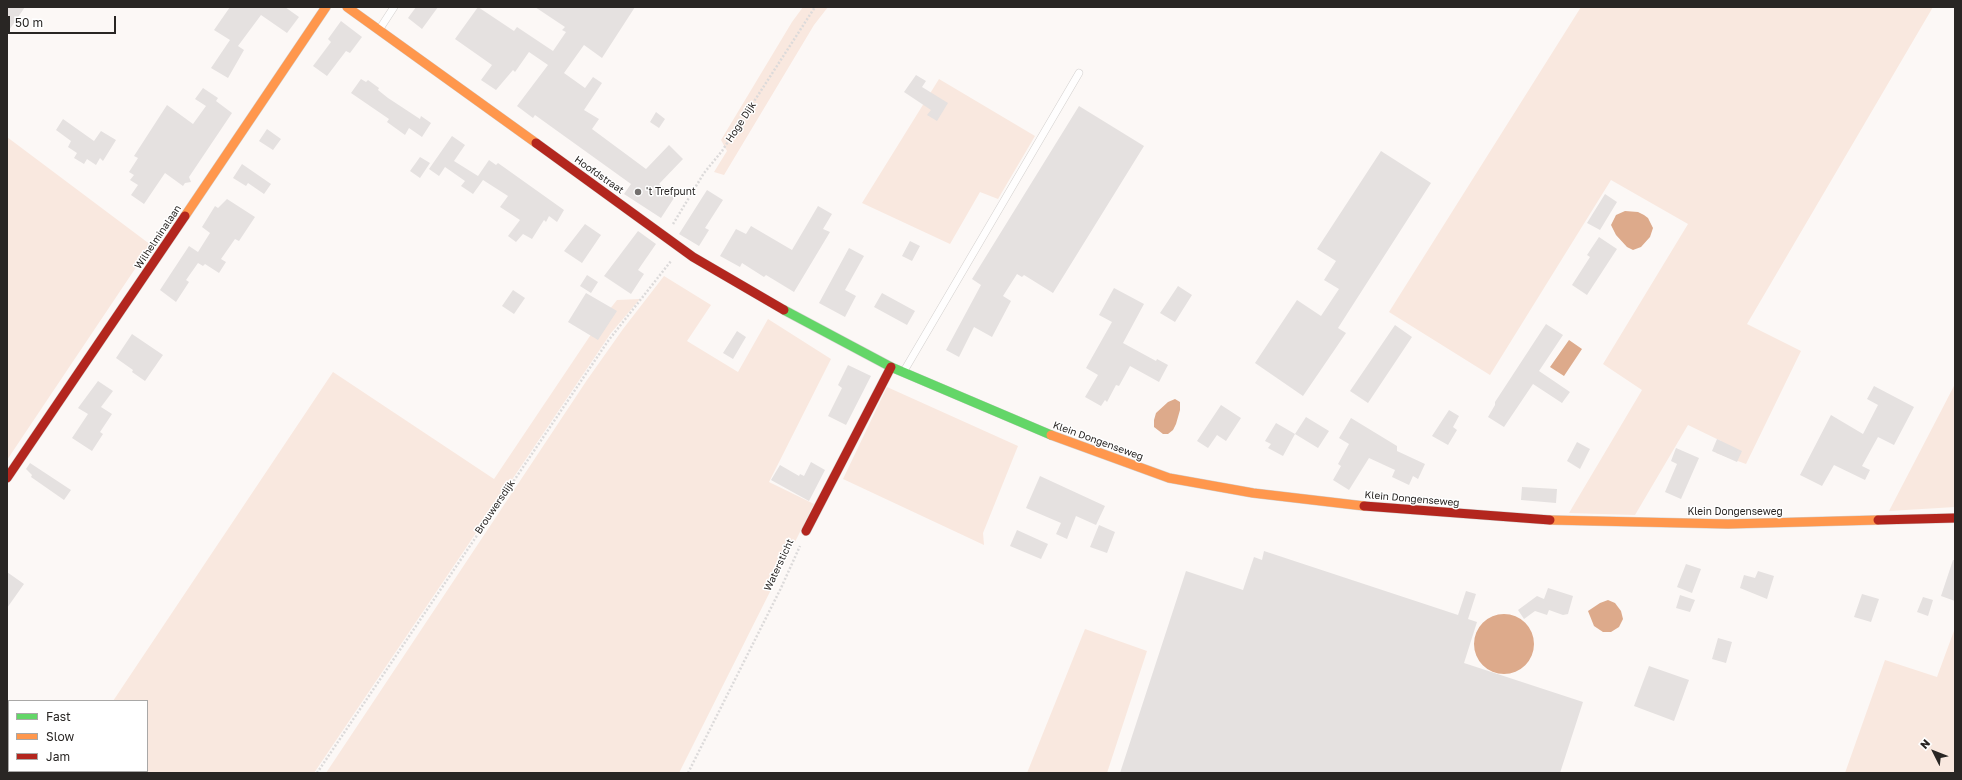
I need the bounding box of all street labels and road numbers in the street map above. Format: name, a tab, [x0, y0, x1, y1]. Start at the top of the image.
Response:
street label: Hoge Dijk	[723, 99, 759, 145]
street label: Hoofdstraat	[572, 154, 626, 196]
street label: Wilhelminalaan	[132, 203, 184, 271]
street label: Klein Dongenseweg	[1051, 419, 1145, 463]
street label: Brouwersdijk	[472, 478, 518, 536]
street label: Klein Dongenseweg	[1364, 489, 1460, 509]
street label: Klein Dongenseweg	[1687, 506, 1783, 518]
street label: Watersticht	[762, 537, 796, 593]

